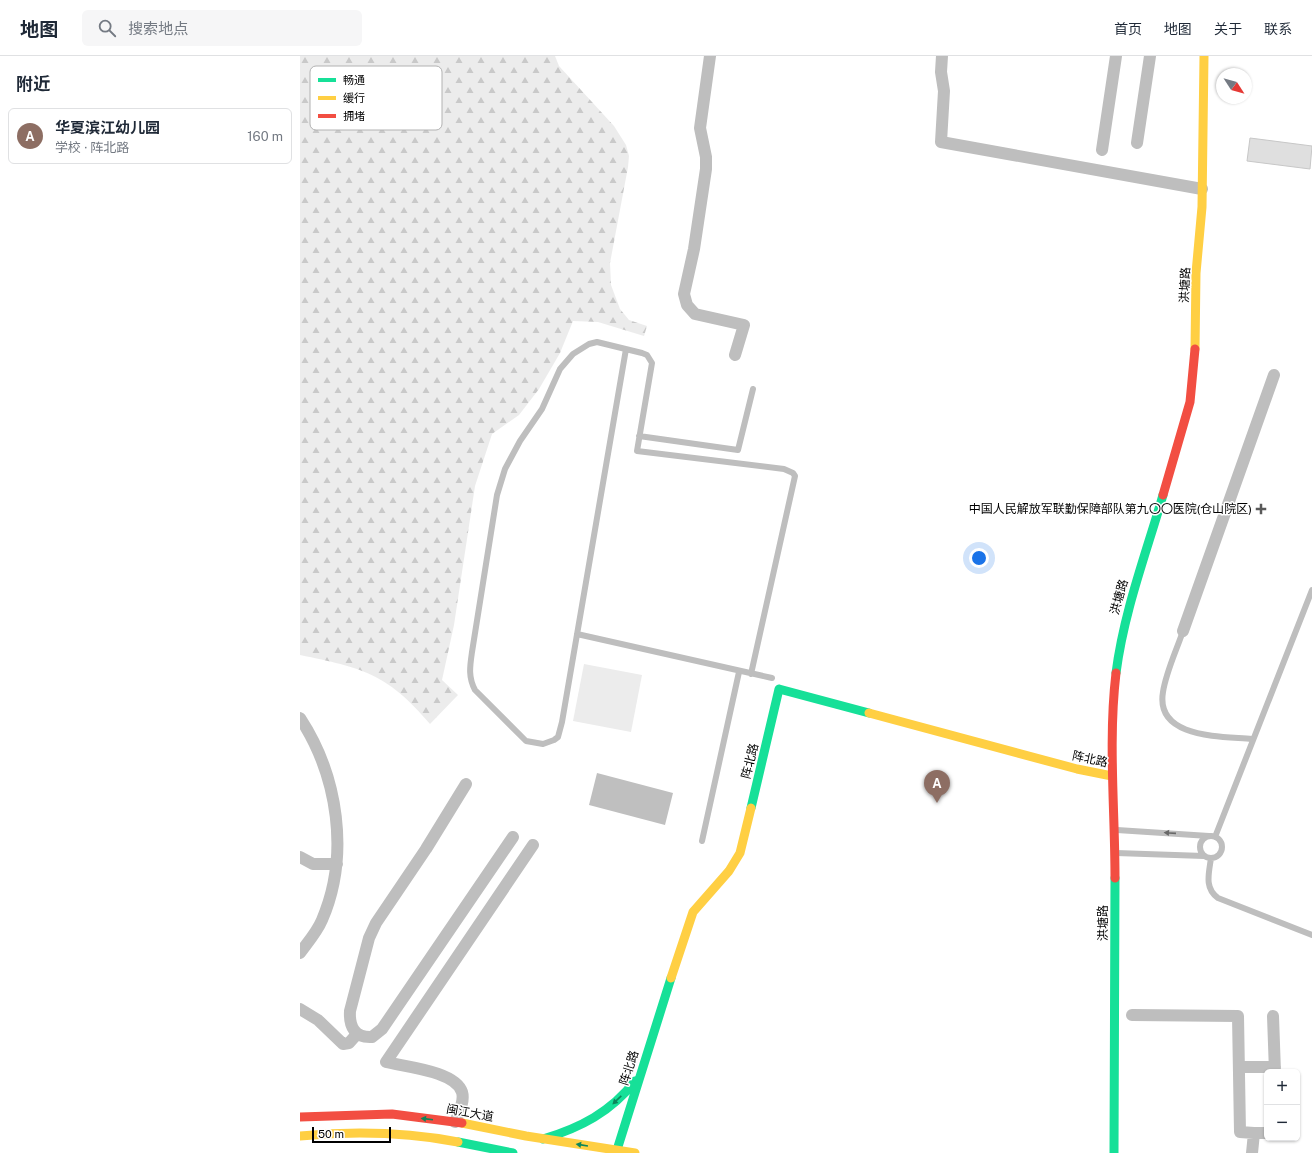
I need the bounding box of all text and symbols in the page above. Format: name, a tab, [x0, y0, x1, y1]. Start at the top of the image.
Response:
search box	[82, 10, 362, 46]
icon: search	[96, 17, 118, 39]
text: 地图	[20, 18, 58, 40]
text: 搜索地点	[128, 20, 188, 37]
text: 首页	[1114, 21, 1142, 37]
text: 地图	[1164, 21, 1192, 37]
text: 关于	[1214, 21, 1242, 37]
text: 联系	[1264, 21, 1292, 37]
legend	[310, 66, 442, 130]
north arrow	[1216, 68, 1252, 104]
text: 附近	[16, 74, 50, 94]
text: 畅通	[343, 74, 365, 86]
text: 缓行	[343, 92, 365, 104]
text: 拥堵	[343, 110, 365, 122]
text: 华夏滨江幼儿园	[55, 119, 160, 136]
text: A	[25, 129, 35, 144]
text: 160 m	[247, 129, 283, 144]
text: 学校 · 阵北路	[55, 140, 129, 155]
street label: 洪塘路	[1177, 267, 1193, 303]
place label: 中国人民解放军联勤保障部队第九〇〇医院(仓山院区)	[969, 502, 1252, 516]
marker: 中国人民解放军联勤保障部队第九〇〇医院(仓山院区)	[1255, 503, 1267, 515]
your location	[969, 548, 989, 568]
street label: 洪塘路	[1107, 578, 1131, 616]
street label: 阵北路	[739, 742, 761, 780]
street label: 阵北路	[1071, 748, 1109, 770]
pin: A	[924, 770, 950, 803]
one-way arrow	[1164, 830, 1176, 837]
street label: 洪塘路	[1096, 905, 1110, 941]
street label: 阵北路	[617, 1049, 641, 1087]
map controls	[1264, 1069, 1300, 1141]
button: +	[1264, 1069, 1300, 1105]
one-way arrow	[612, 1096, 622, 1105]
street label: 闽江大道	[445, 1102, 495, 1124]
button: −	[1264, 1105, 1300, 1141]
one-way arrow	[421, 1115, 433, 1122]
scale bar	[312, 1125, 391, 1144]
text: 50 m	[318, 1128, 344, 1140]
one-way arrow	[576, 1142, 589, 1148]

